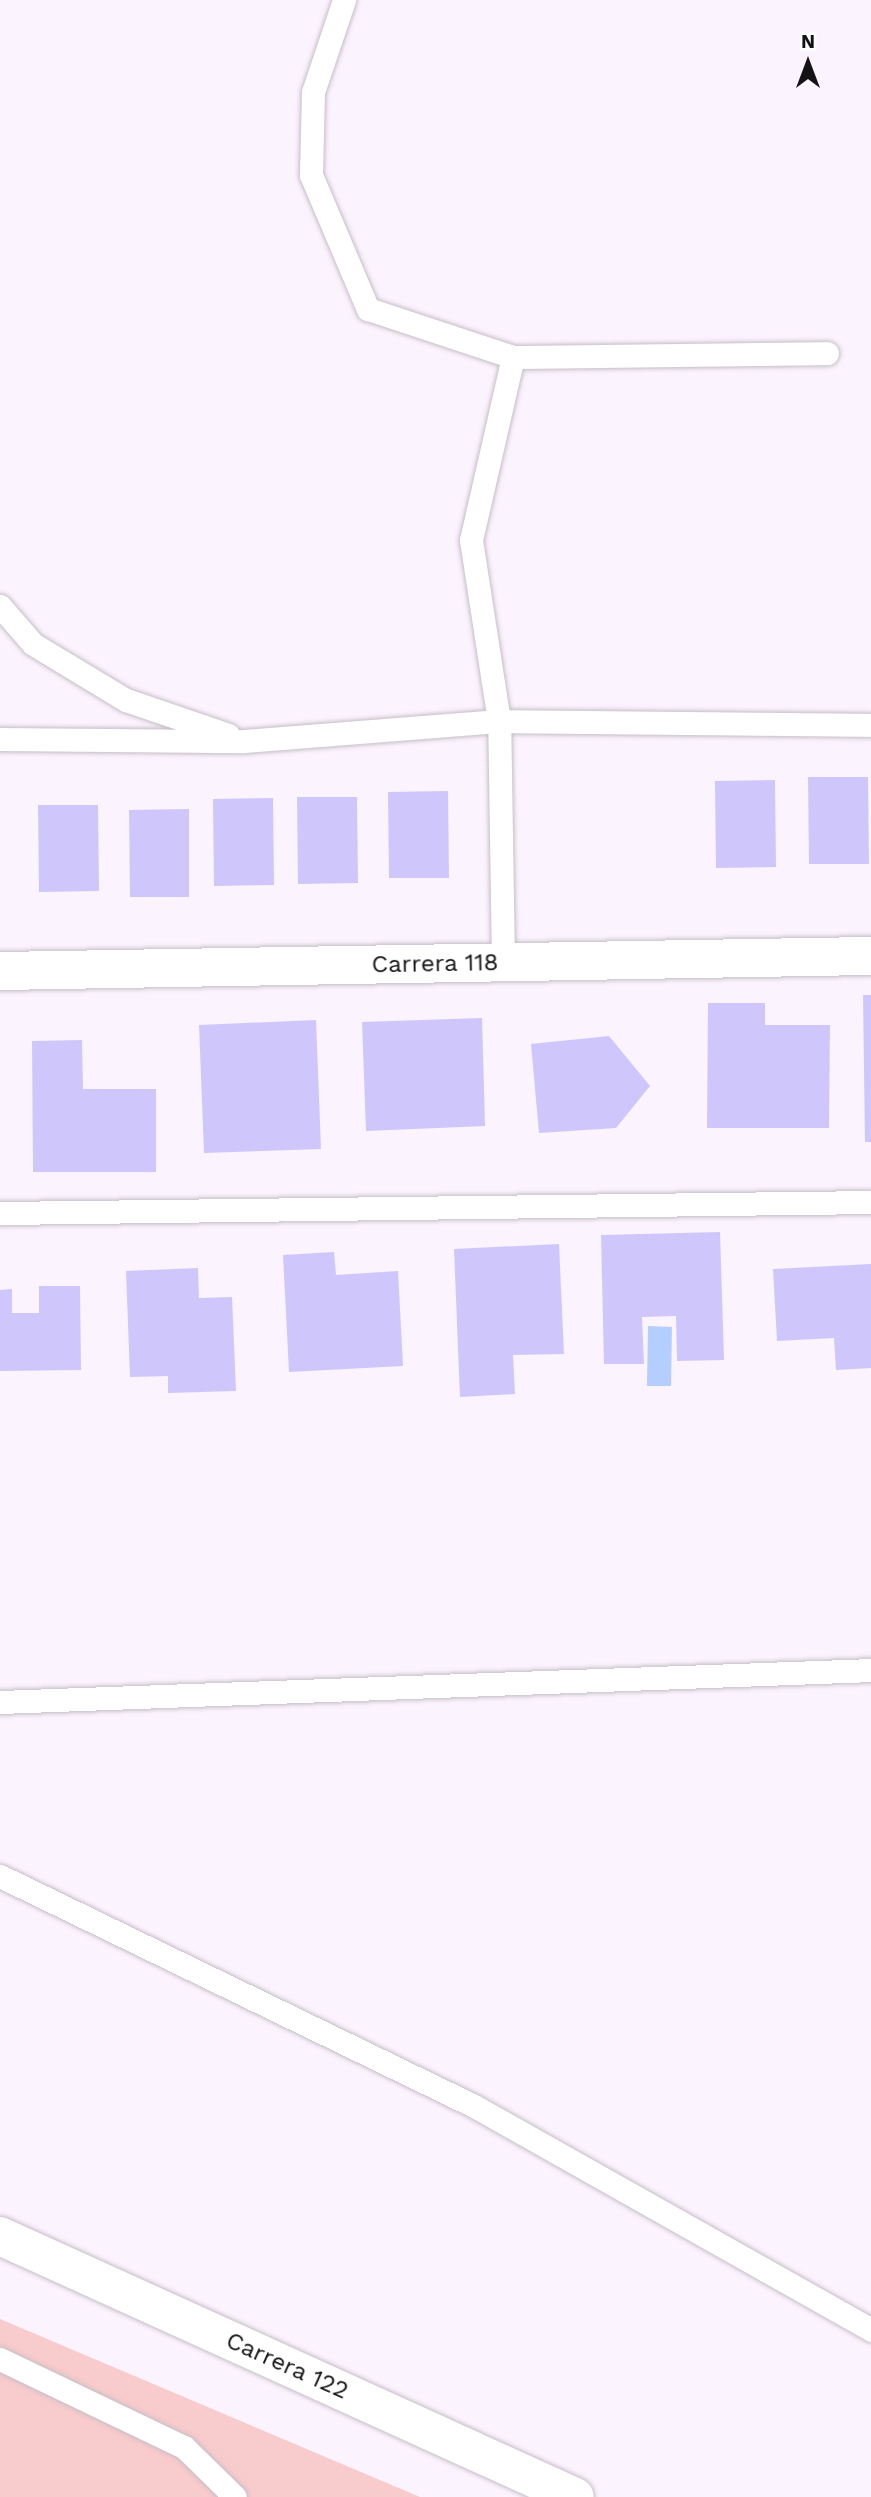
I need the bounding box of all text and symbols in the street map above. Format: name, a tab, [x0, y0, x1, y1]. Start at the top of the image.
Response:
north arrow	[773, 28, 843, 98]
text: N	[801, 30, 815, 53]
street label: Carrera 118	[371, 948, 499, 980]
street label: Carrera 122	[221, 2326, 353, 2406]

